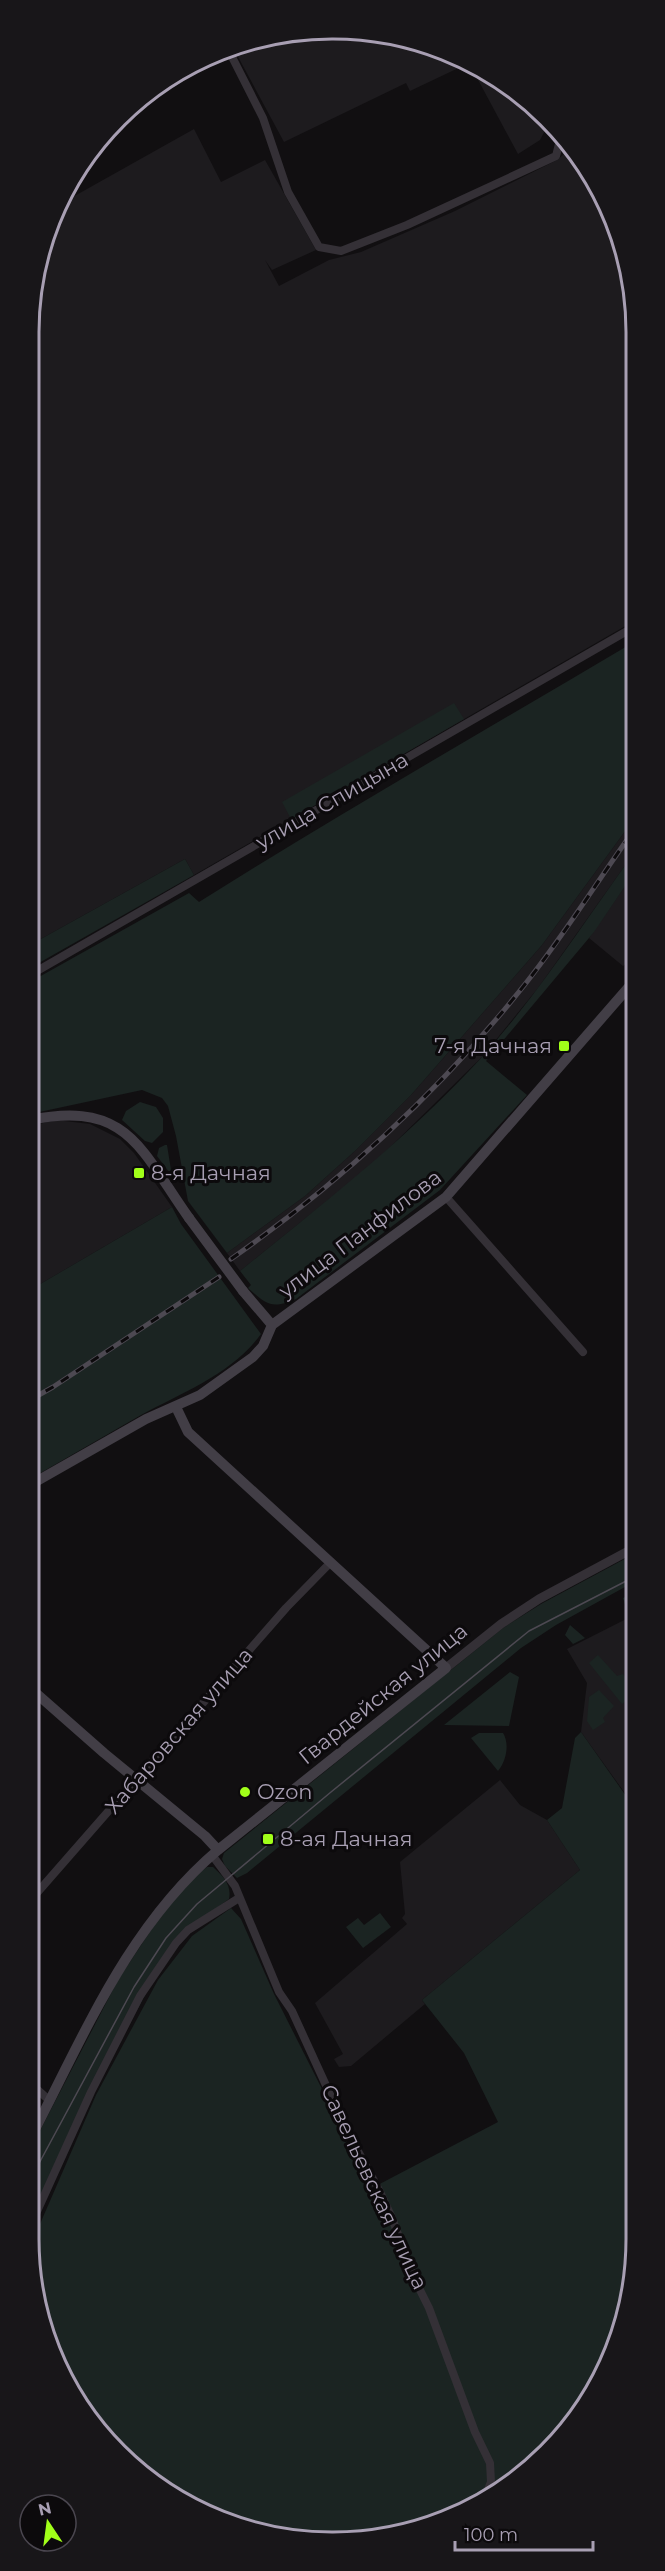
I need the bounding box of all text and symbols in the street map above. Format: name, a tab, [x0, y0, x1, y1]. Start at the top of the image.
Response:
street label: улица Спицына	[250, 747, 412, 855]
place label: 7-я Дачная	[434, 1033, 552, 1058]
marker: 7-я Дачная	[557, 1039, 571, 1053]
place label: 8-я Дачная	[151, 1160, 271, 1185]
street label: улица Панфилова	[273, 1164, 446, 1304]
marker: 8-я Дачная	[132, 1166, 146, 1180]
street label: Гвардейская улица	[293, 1618, 472, 1769]
street label: Хабаровская улица	[100, 1642, 258, 1819]
place label: Ozon	[257, 1779, 313, 1804]
marker: Ozon	[238, 1785, 252, 1799]
place label: 8-ая Дачная	[280, 1826, 413, 1851]
marker: 8-ая Дачная	[261, 1832, 275, 1846]
street label: Савельевская улица	[316, 2080, 433, 2293]
north arrow	[18, 2493, 78, 2553]
text: N	[36, 2498, 53, 2520]
scale bar	[455, 2514, 593, 2552]
text: 100 m	[464, 2524, 518, 2546]

